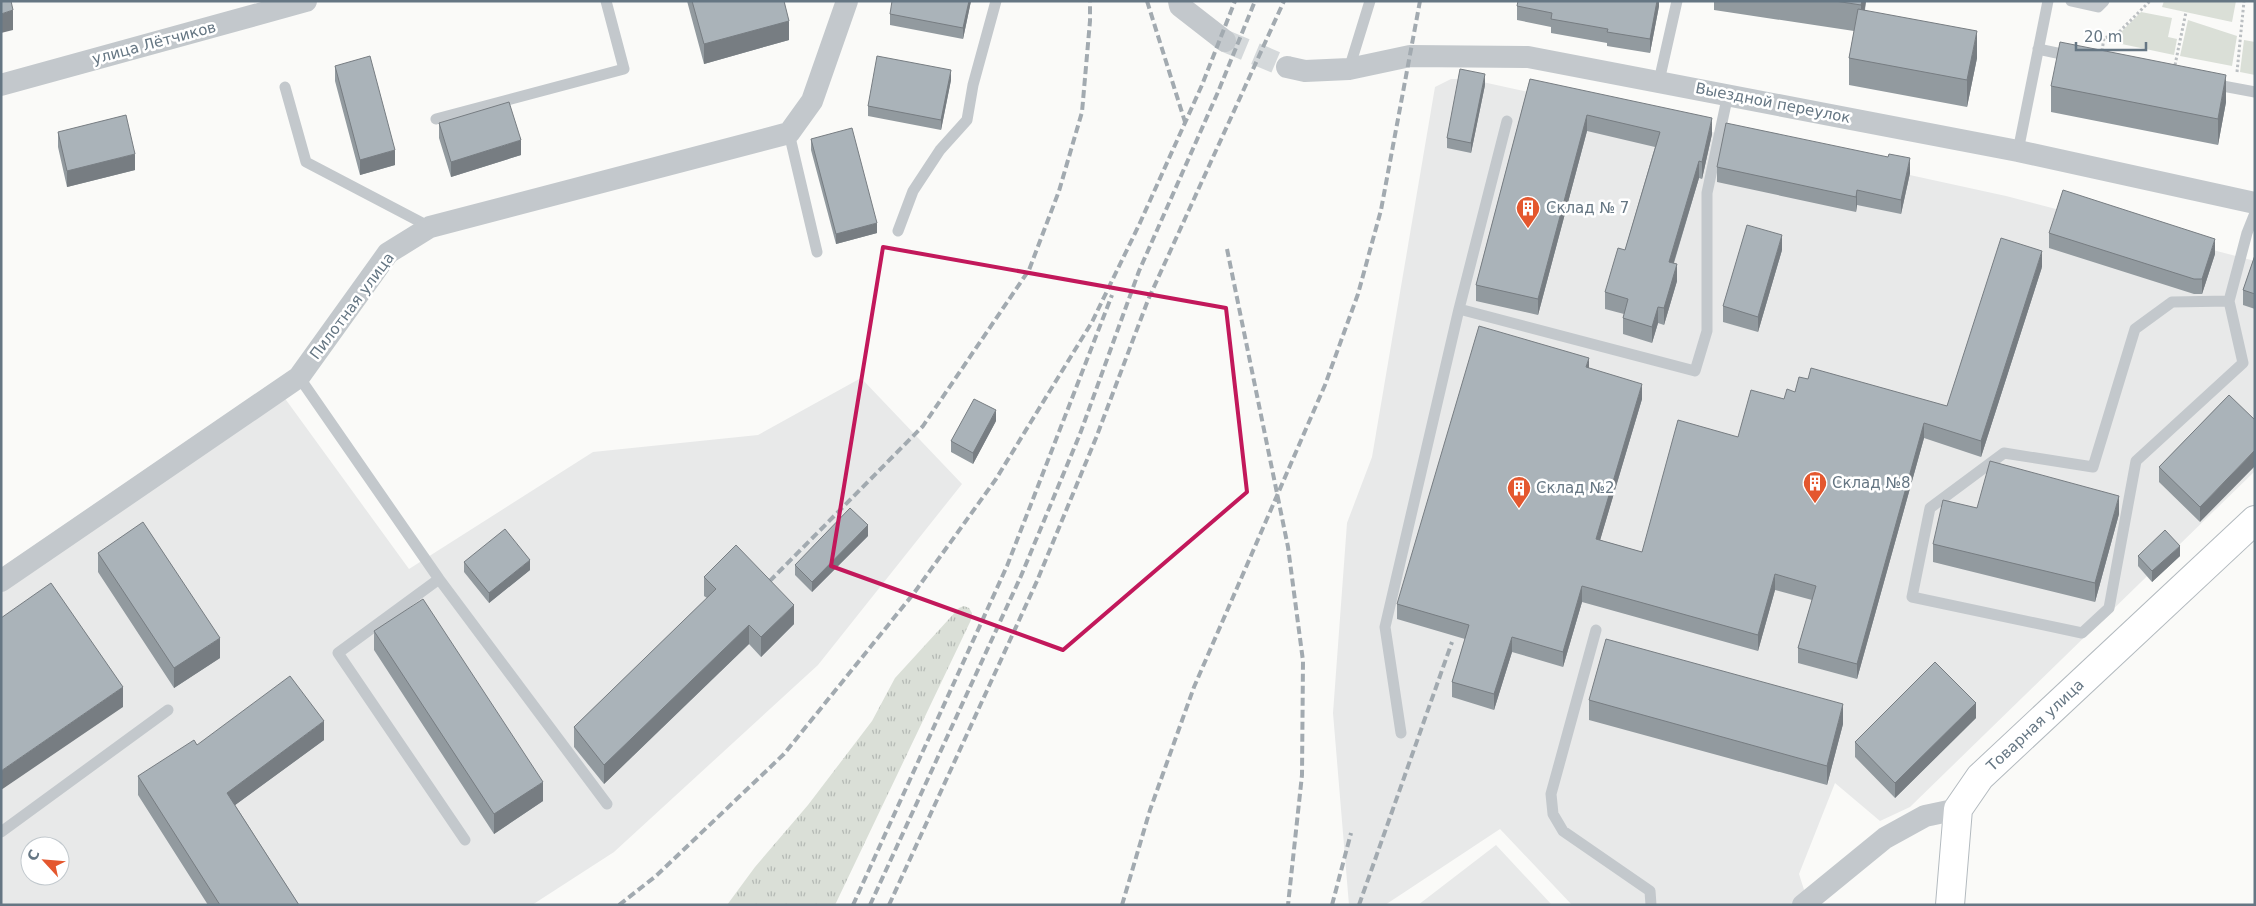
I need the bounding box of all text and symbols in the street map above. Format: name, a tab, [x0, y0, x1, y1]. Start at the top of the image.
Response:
street label: улица Лётчиков	[90, 18, 218, 68]
scale bar	[2076, 20, 2146, 52]
text: 20 m	[2084, 28, 2122, 46]
street label: Выездной переулок	[1694, 79, 1852, 127]
building icon: Склад № 7	[1515, 195, 1541, 229]
place label: Склад № 7	[1546, 199, 1629, 217]
street label: Пилотная улица	[306, 249, 398, 363]
building icon: Склад №8	[1802, 470, 1828, 504]
place label: Склад №8	[1832, 474, 1911, 492]
building icon: Склад №2	[1506, 475, 1532, 509]
place label: Склад №2	[1536, 479, 1615, 497]
street label: Товарная улица	[1982, 675, 2088, 776]
north arrow	[20, 836, 70, 886]
text: С	[24, 847, 43, 863]

